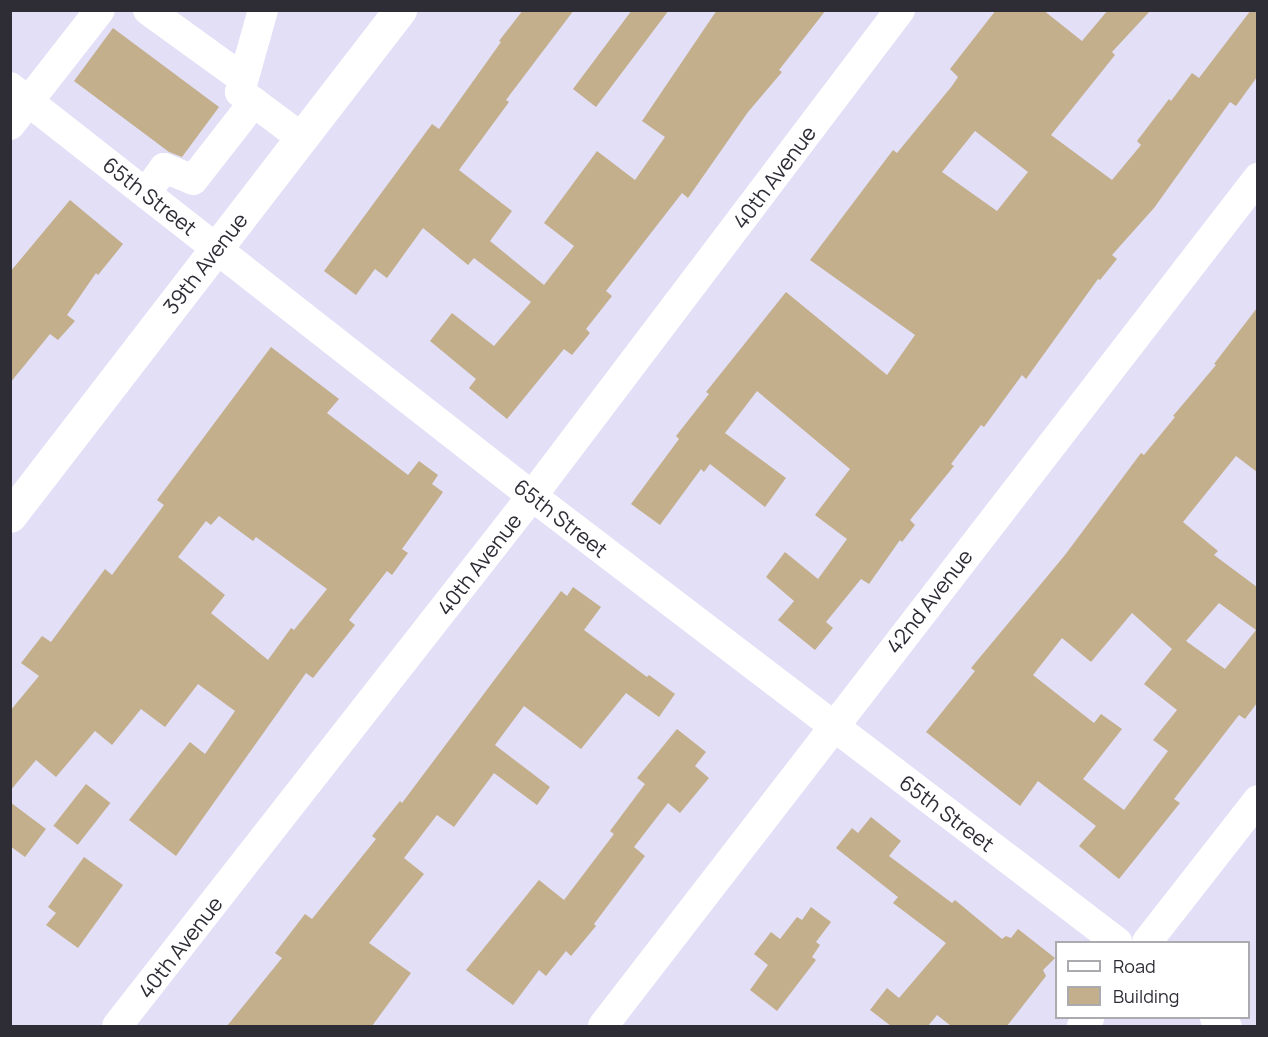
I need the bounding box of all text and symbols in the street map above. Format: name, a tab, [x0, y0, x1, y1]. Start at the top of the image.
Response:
street label: 40th Avenue	[727, 121, 821, 233]
street label: 65th Street	[98, 152, 202, 240]
street label: 39th Avenue	[158, 207, 252, 319]
street label: 65th Street	[509, 474, 613, 562]
street label: 40th Avenue	[431, 508, 527, 620]
street label: 42nd Avenue	[881, 544, 977, 658]
street label: 65th Street	[895, 769, 999, 857]
street label: 40th Avenue	[132, 891, 228, 1003]
legend	[1055, 941, 1250, 1019]
text: Road	[1113, 954, 1156, 978]
text: Building	[1113, 984, 1179, 1008]

